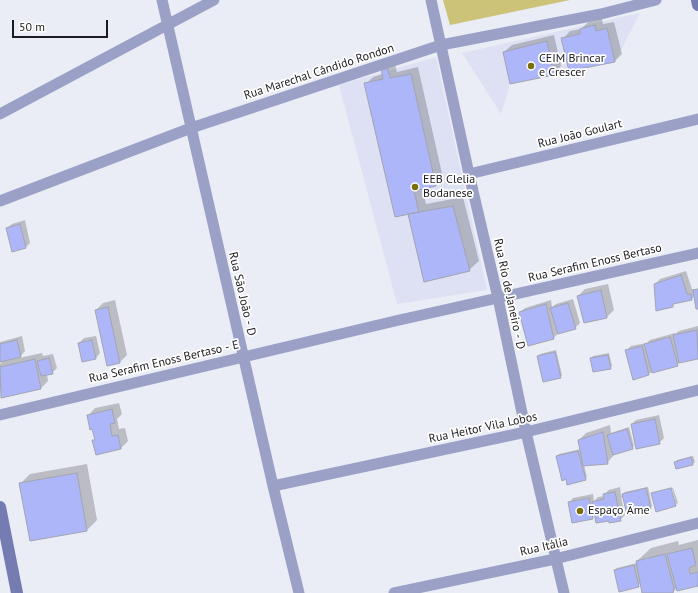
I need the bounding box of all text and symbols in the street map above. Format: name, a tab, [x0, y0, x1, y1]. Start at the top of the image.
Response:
scale bar	[14, 12, 110, 38]
text: 50 m	[19, 19, 45, 34]
street label: Rua Marechal Cândido Rondon	[242, 41, 396, 103]
place label: CEIM Brincar e Crescer	[539, 52, 605, 80]
marker: CEIM Brincar e Crescer	[526, 61, 536, 71]
street label: Rua João Goulart	[536, 117, 624, 151]
place label: EEB Clelia Bodanese	[423, 173, 475, 201]
marker: EEB Clelia Bodanese	[410, 182, 420, 192]
street label: Rua Rio de Janeiro - D	[490, 237, 528, 351]
street label: Rua Serafim Enoss Bertaso	[527, 241, 663, 285]
street label: Rua São João - D	[225, 251, 259, 337]
street label: Rua Serafim Enoss Bertaso - E	[88, 338, 240, 386]
street label: Rua Heitor Vila Lobos	[428, 409, 538, 447]
place label: Espaço Âme	[588, 504, 650, 518]
marker: Espaço Âme	[575, 506, 585, 516]
street label: Rua Itália	[519, 534, 569, 560]

